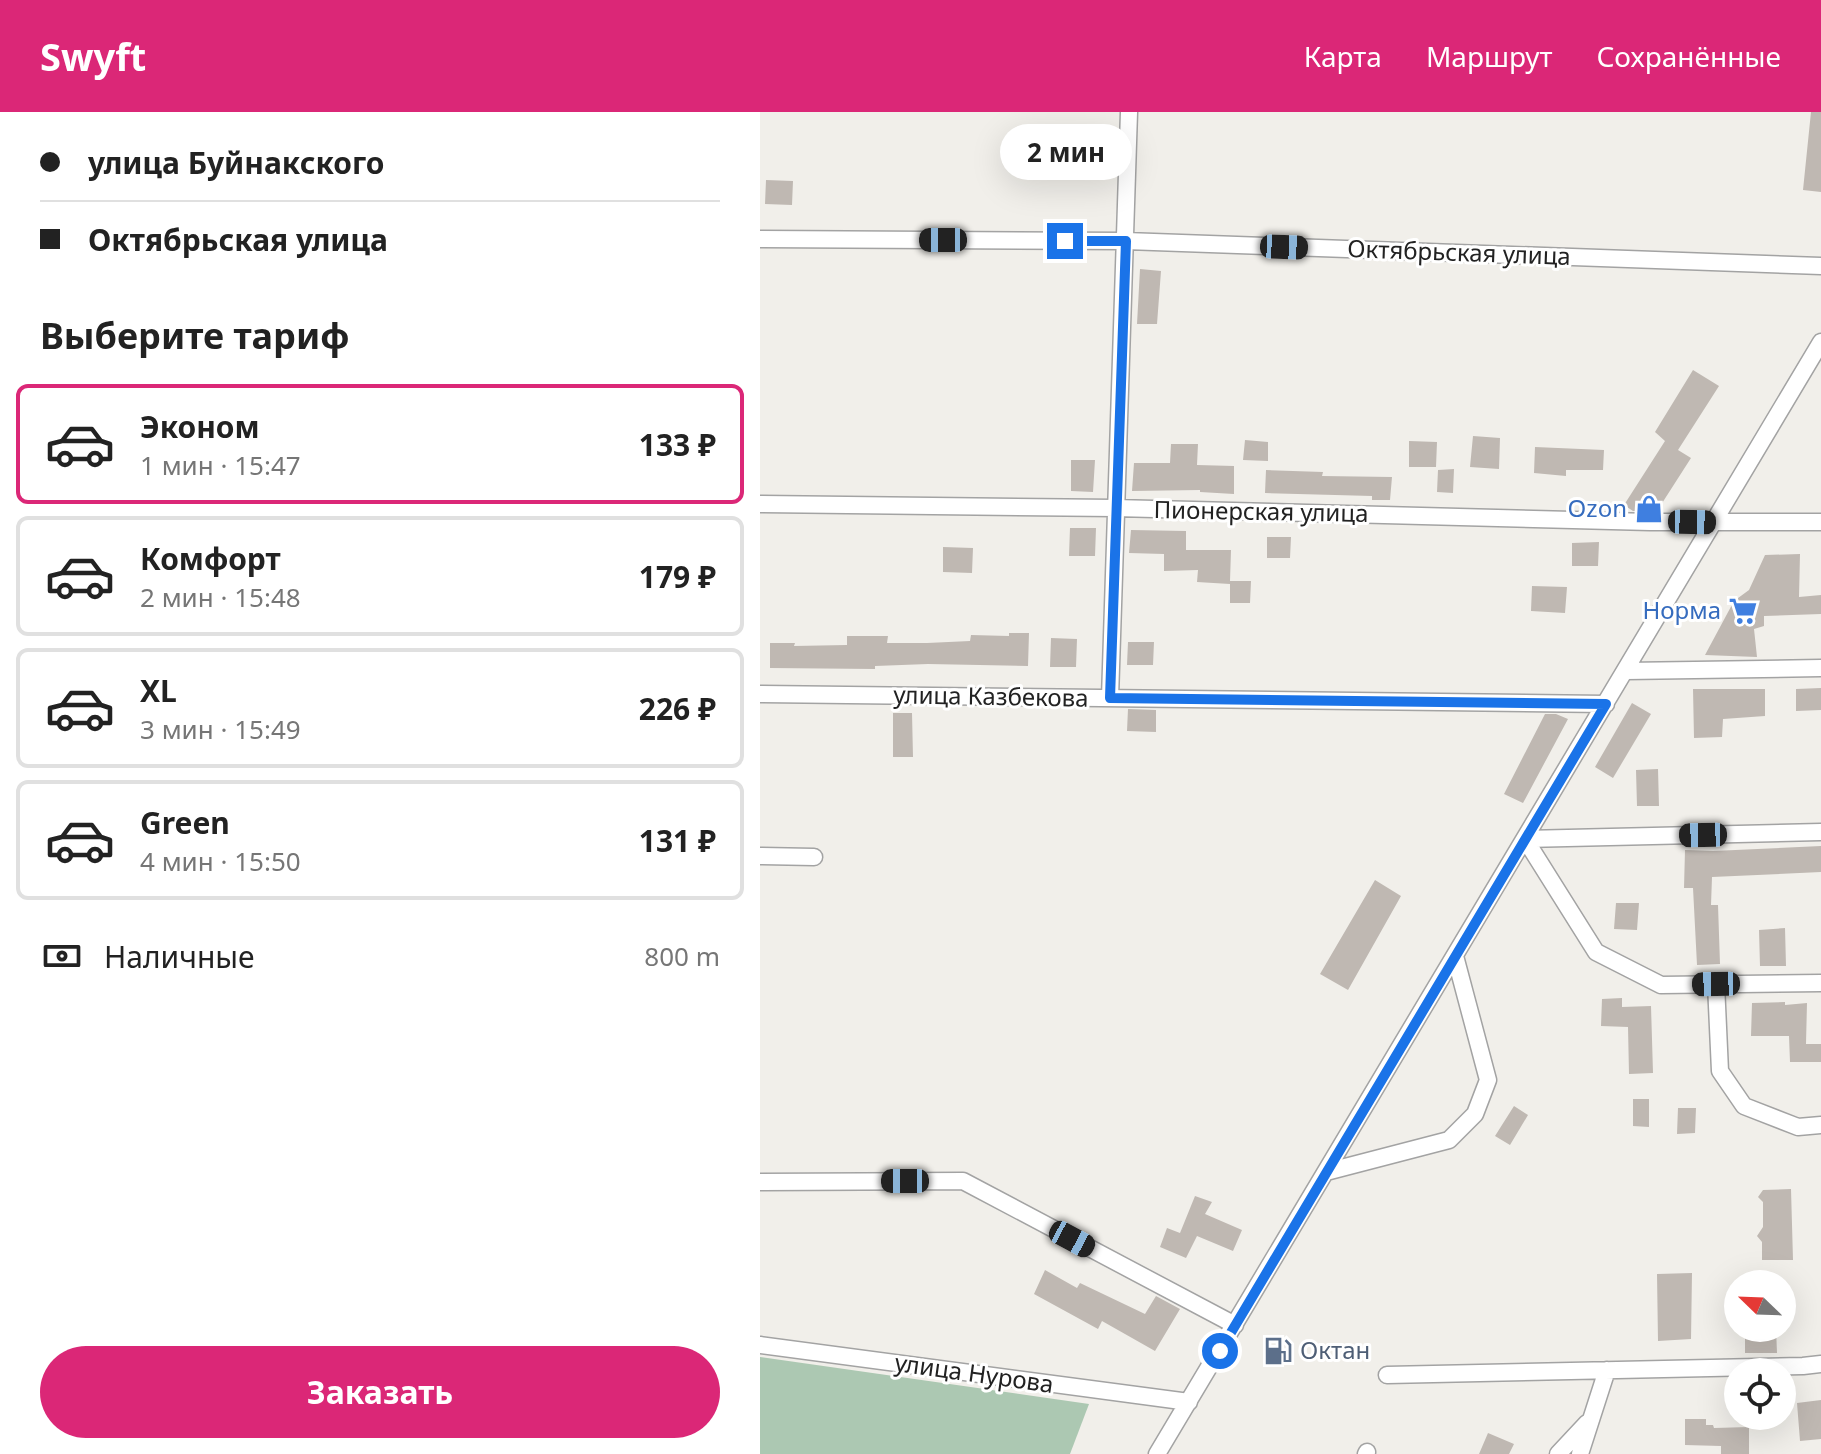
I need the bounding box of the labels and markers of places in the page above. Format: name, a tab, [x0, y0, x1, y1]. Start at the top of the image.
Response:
place label: Ozon	[1568, 491, 1627, 524]
shop icon: Ozon	[1634, 494, 1664, 524]
place label: Норма	[1643, 593, 1721, 626]
supermarket icon: Норма	[1728, 596, 1758, 626]
place label: Октан	[1300, 1333, 1370, 1366]
fuel station icon: Октан	[1263, 1336, 1293, 1366]

